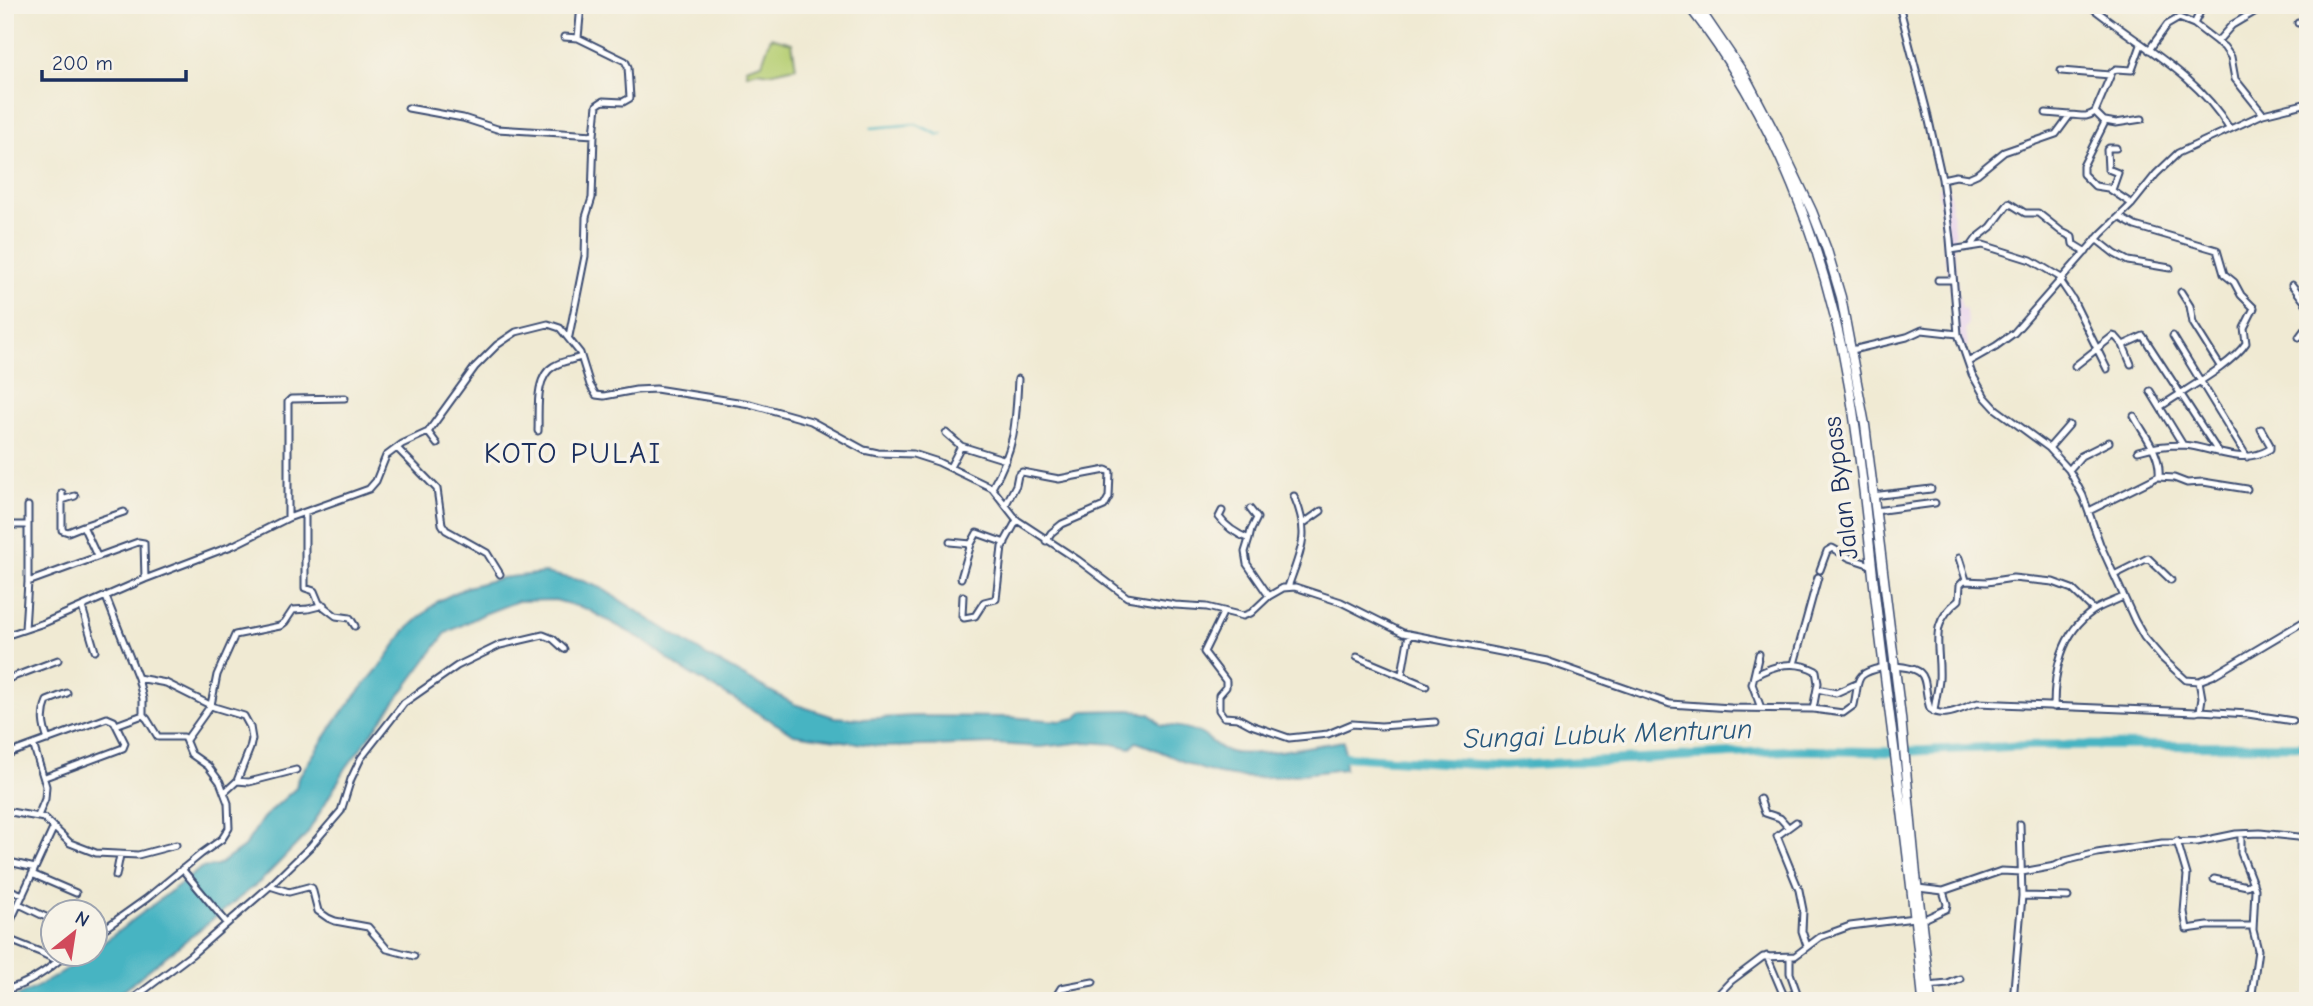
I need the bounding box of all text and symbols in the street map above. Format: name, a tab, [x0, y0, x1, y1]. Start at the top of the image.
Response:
scale bar	[42, 38, 186, 82]
text: 200 m	[52, 51, 113, 75]
street label: Jalan Bypass	[1817, 415, 1865, 561]
district label: KOTO PULAI	[484, 436, 662, 471]
water label: Sungai Lubuk Menturun	[1463, 713, 1753, 755]
north arrow	[38, 898, 108, 968]
text: N	[71, 907, 93, 932]

